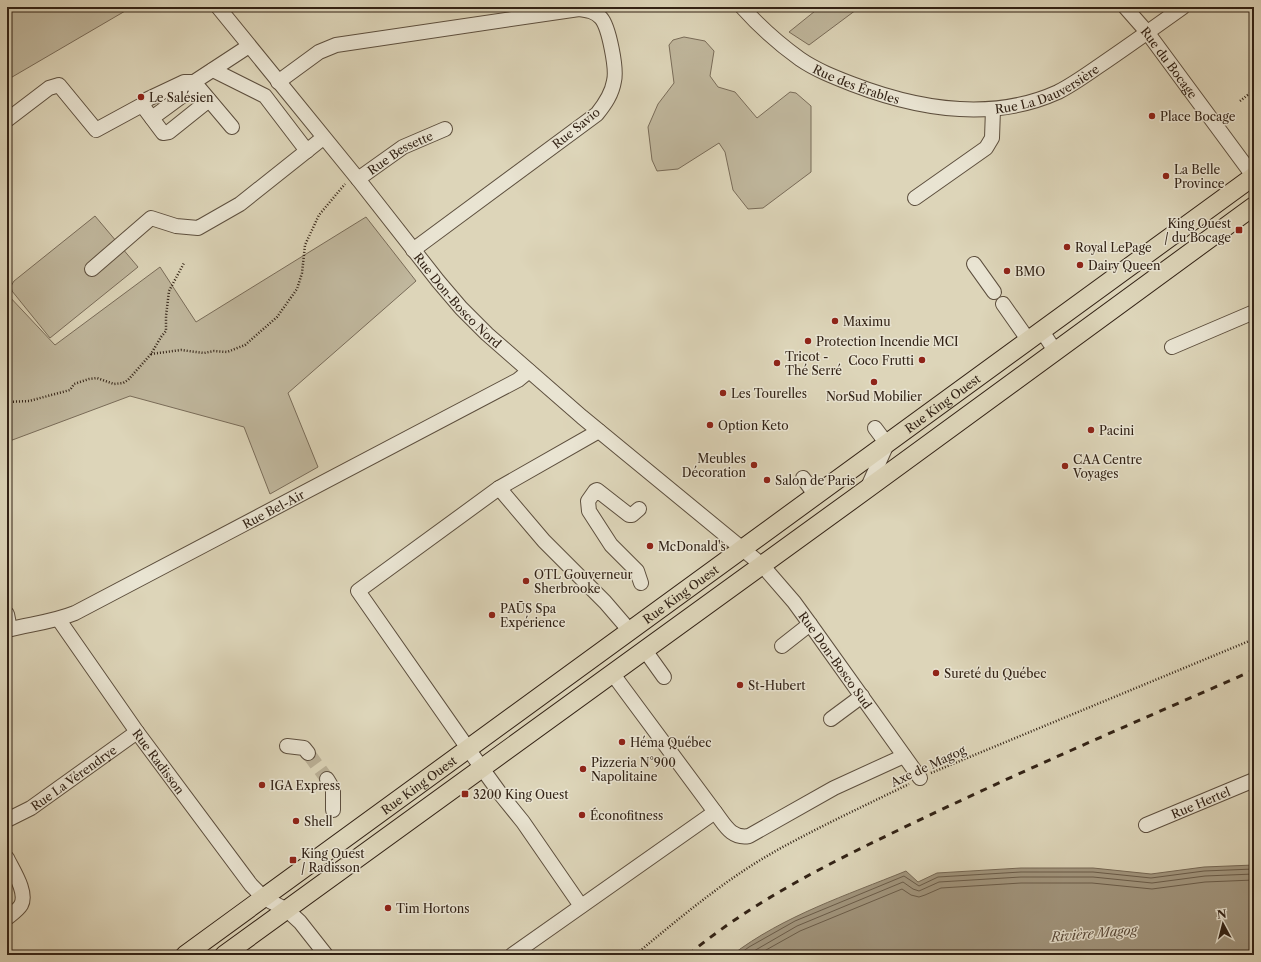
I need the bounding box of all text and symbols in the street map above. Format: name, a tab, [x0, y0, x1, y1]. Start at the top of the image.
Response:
street label: Rue du Bocage	[1138, 23, 1201, 101]
street label: Rue des Érables	[811, 61, 901, 106]
street label: Rue La Dauversière	[994, 61, 1102, 116]
place label: Le Salésien	[149, 90, 214, 105]
marker: Le Salésien	[136, 92, 146, 102]
street label: Rue Savio	[549, 104, 603, 152]
place label: Place Bocage	[1160, 109, 1236, 124]
marker: Place Bocage	[1147, 111, 1157, 121]
street label: Rue Bessette	[364, 128, 435, 177]
place label: La Belle Province	[1174, 162, 1225, 191]
marker: La Belle Province	[1161, 171, 1171, 181]
place label: King Ouest / du Bocage	[1164, 216, 1232, 245]
marker: King Ouest / du Bocage	[1234, 225, 1244, 235]
place label: Royal LePage	[1075, 240, 1152, 255]
marker: Royal LePage	[1062, 242, 1072, 252]
street label: Rue Don-Bosco Nord	[411, 250, 505, 351]
place label: Dairy Queen	[1088, 258, 1161, 273]
marker: Dairy Queen	[1075, 260, 1085, 270]
place label: BMO	[1015, 264, 1045, 279]
marker: BMO	[1002, 266, 1012, 276]
place label: Maximu	[843, 314, 891, 329]
marker: Maximu	[830, 316, 840, 326]
place label: Protection Incendie MCI	[816, 334, 959, 349]
marker: Protection Incendie MCI	[803, 336, 813, 346]
place label: Tricot - Thé Serré	[785, 349, 842, 378]
place label: Coco Frutti	[848, 353, 914, 368]
marker: Coco Frutti	[917, 355, 927, 365]
marker: Tricot - Thé Serré	[772, 358, 782, 368]
street label: Rue King Ouest	[902, 370, 984, 436]
marker: NorSud Mobilier	[869, 377, 879, 387]
place label: Les Tourelles	[731, 386, 807, 401]
marker: Les Tourelles	[718, 388, 728, 398]
place label: NorSud Mobilier	[826, 389, 922, 404]
place label: Option Keto	[718, 418, 789, 433]
marker: Option Keto	[705, 420, 715, 430]
place label: Pacini	[1099, 423, 1135, 438]
marker: Pacini	[1086, 425, 1096, 435]
place label: Meubles Décoration	[682, 451, 746, 480]
place label: CAA Centre Voyages	[1072, 452, 1142, 481]
marker: Meubles Décoration	[749, 460, 759, 470]
marker: CAA Centre Voyages	[1060, 461, 1070, 471]
place label: Salon de Paris	[775, 473, 855, 488]
marker: Salon de Paris	[762, 475, 772, 485]
street label: Rue Bel-Air	[240, 486, 307, 531]
place label: McDonald's	[658, 539, 726, 554]
marker: McDonald's	[645, 541, 655, 551]
street label: Rue King Ouest	[640, 561, 722, 626]
place label: OTL Gouverneur Sherbrooke	[534, 567, 633, 596]
marker: OTL Gouverneur Sherbrooke	[521, 576, 531, 586]
place label: PAŪS Spa Expérience	[500, 601, 566, 630]
street label: Rue Don-Bosco Sud	[796, 608, 876, 712]
marker: PAŪS Spa Expérience	[487, 610, 497, 620]
place label: Sureté du Québec	[944, 666, 1047, 681]
marker: Sureté du Québec	[931, 668, 941, 678]
place label: St-Hubert	[748, 678, 806, 693]
marker: St-Hubert	[735, 680, 745, 690]
street label: Rue Radisson	[130, 726, 188, 797]
place label: Héma Québec	[630, 735, 712, 750]
marker: Héma Québec	[617, 737, 627, 747]
street label: Rue La Vérendrye	[28, 742, 119, 813]
street label: Axe de Magog	[887, 742, 969, 790]
street label: Rue King Ouest	[378, 752, 460, 817]
place label: Pizzeria N°900 Napolitaine	[591, 755, 676, 784]
marker: Pizzeria N°900 Napolitaine	[578, 764, 588, 774]
place label: IGA Express	[270, 778, 340, 793]
marker: IGA Express	[257, 780, 267, 790]
street label: Rue Hertel	[1169, 783, 1233, 821]
place label: 3200 King Ouest	[473, 787, 569, 802]
marker: 3200 King Ouest	[460, 789, 470, 799]
place label: Éconofitness	[590, 807, 663, 823]
marker: Éconofitness	[577, 810, 587, 820]
place label: Shell	[304, 814, 333, 829]
marker: Shell	[291, 816, 301, 826]
place label: King Ouest / Radisson	[301, 846, 365, 875]
marker: King Ouest / Radisson	[288, 855, 298, 865]
place label: Tim Hortons	[396, 901, 470, 916]
marker: Tim Hortons	[383, 903, 393, 913]
north arrow	[1203, 904, 1243, 944]
text: N	[1216, 906, 1228, 922]
water label: Rivière Magog	[1049, 921, 1139, 945]

